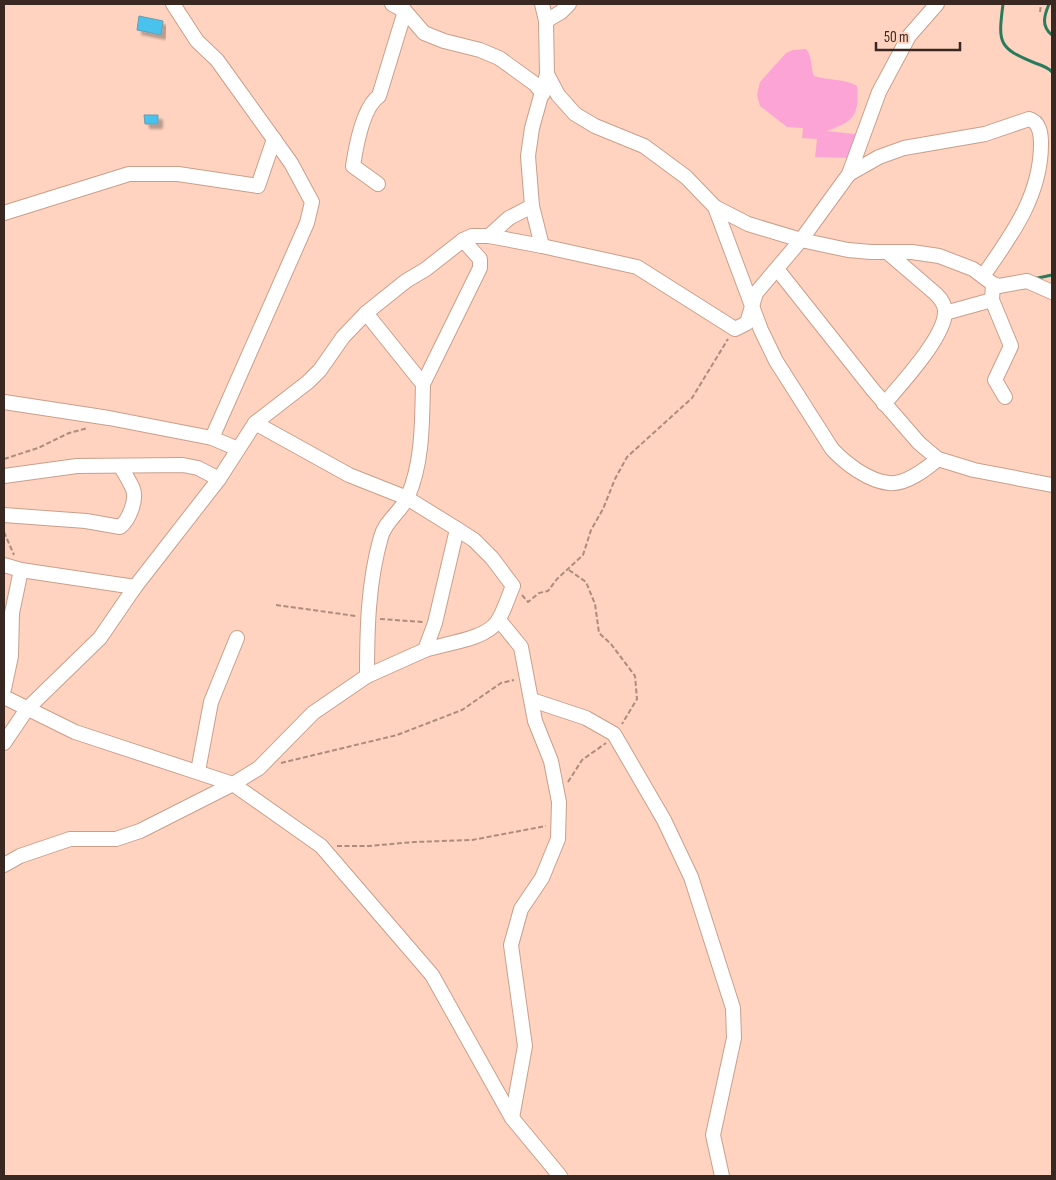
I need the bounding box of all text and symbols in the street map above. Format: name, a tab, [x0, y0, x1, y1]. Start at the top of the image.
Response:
scale bar	[876, 20, 960, 52]
text: 50 m	[884, 28, 909, 47]

